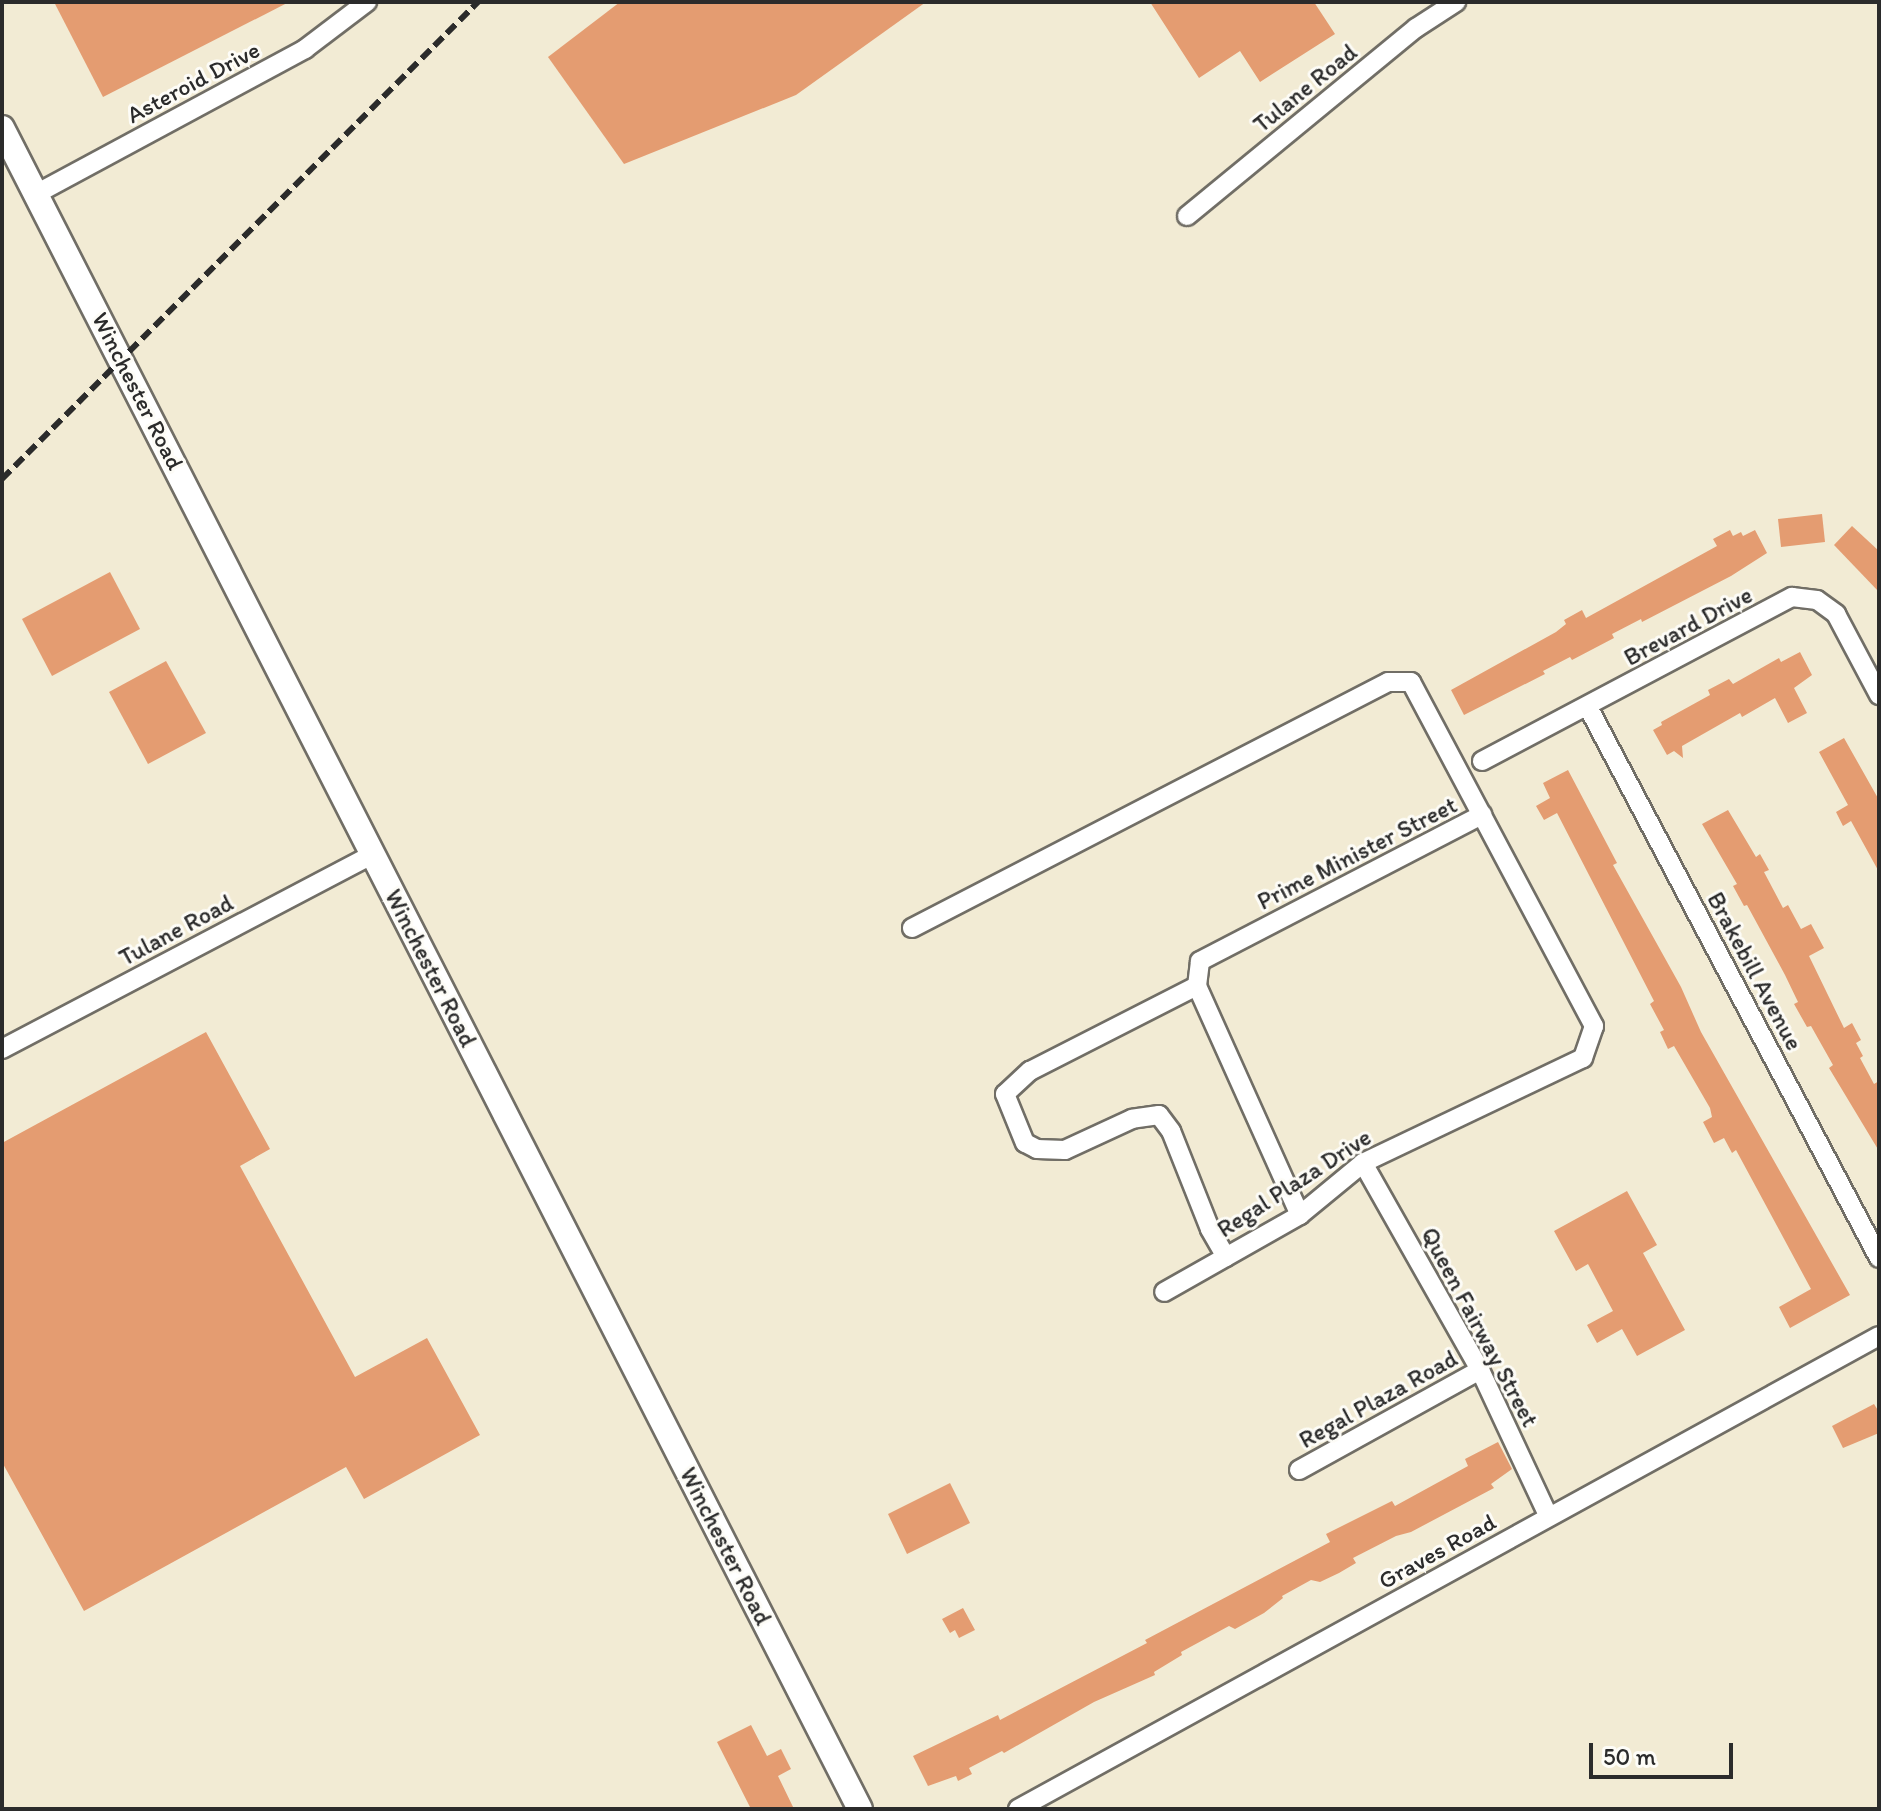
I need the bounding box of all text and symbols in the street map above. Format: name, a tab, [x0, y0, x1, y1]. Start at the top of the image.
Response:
street label: Asteroid Drive	[121, 35, 265, 129]
street label: Tulane Road	[1247, 37, 1363, 139]
street label: Winchester Road	[86, 307, 190, 475]
street label: Brevard Drive	[1619, 580, 1757, 672]
street label: Prime Minister Street	[1253, 790, 1461, 916]
street label: Winchester Road	[379, 884, 483, 1052]
street label: Brakebill Avenue	[1701, 887, 1809, 1055]
street label: Tulane Road	[114, 888, 238, 972]
street label: Regal Plaza Drive	[1212, 1123, 1376, 1243]
street label: Queen Fairway Street	[1415, 1223, 1545, 1431]
street label: Regal Plaza Road	[1295, 1344, 1461, 1454]
street label: Winchester Road	[674, 1462, 778, 1630]
street label: Graves Road	[1374, 1507, 1500, 1595]
scale bar	[1593, 1727, 1737, 1777]
text: 50 m	[1603, 1742, 1656, 1771]

